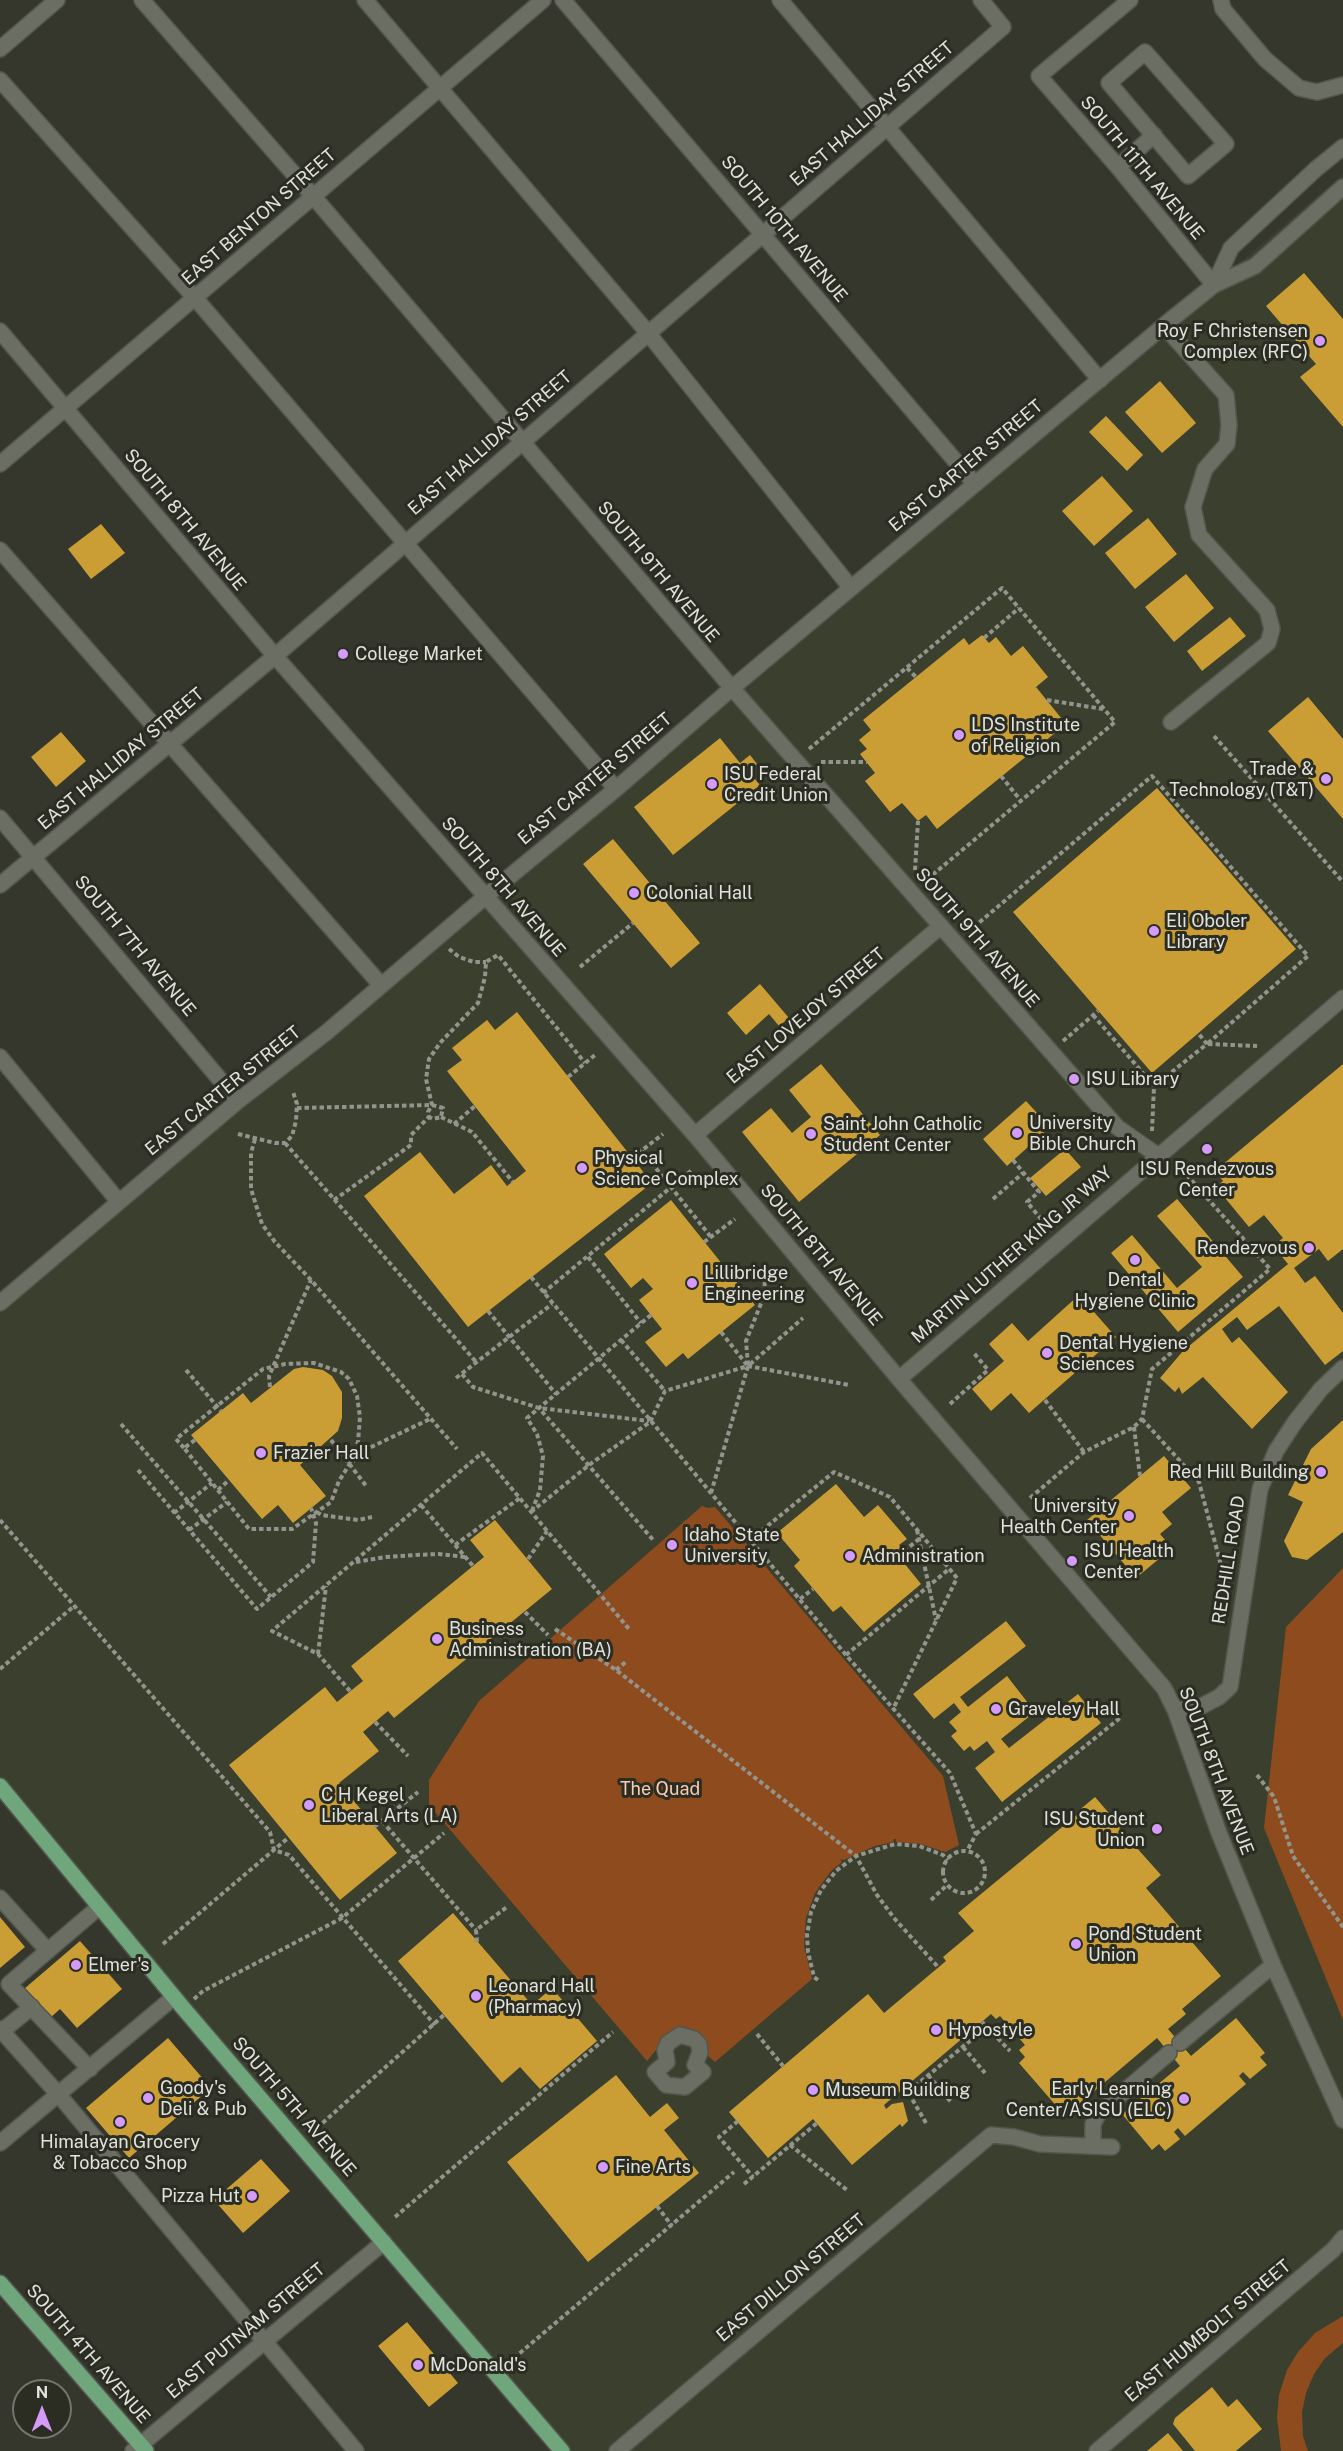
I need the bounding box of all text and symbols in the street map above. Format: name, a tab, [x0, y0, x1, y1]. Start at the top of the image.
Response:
street label: EAST HALLIDAY STREET	[786, 37, 958, 191]
street label: SOUTH 11TH AVENUE	[1076, 92, 1208, 244]
street label: EAST BENTON STREET	[177, 144, 341, 290]
street label: SOUTH 10TH AVENUE	[716, 151, 852, 307]
place label: Roy F Christensen Complex (RFC)	[1157, 320, 1308, 362]
marker: Roy F Christensen Complex (RFC)	[1313, 334, 1327, 348]
street label: EAST HALLIDAY STREET	[404, 366, 576, 520]
street label: EAST CARTER STREET	[885, 395, 1047, 537]
street label: SOUTH 8TH AVENUE	[119, 445, 251, 595]
street label: SOUTH 9TH AVENUE	[593, 497, 723, 647]
place label: College Market	[355, 643, 483, 665]
marker: College Market	[336, 647, 350, 661]
street label: EAST HALLIDAY STREET	[34, 683, 208, 835]
street label: EAST CARTER STREET	[514, 708, 676, 850]
place label: LDS Institute of Religion	[971, 714, 1080, 756]
marker: LDS Institute of Religion	[952, 728, 966, 742]
place label: Trade & Technology (T&T)	[1169, 758, 1314, 800]
place label: ISU Federal Credit Union	[724, 763, 828, 806]
marker: Trade & Technology (T&T)	[1319, 772, 1333, 786]
marker: ISU Federal Credit Union	[705, 777, 719, 791]
street label: SOUTH 8TH AVENUE	[436, 813, 570, 961]
street label: SOUTH 9TH AVENUE	[911, 864, 1043, 1012]
street label: SOUTH 7TH AVENUE	[70, 871, 200, 1021]
place label: Colonial Hall	[646, 882, 753, 904]
marker: Colonial Hall	[627, 886, 641, 900]
place label: Eli Oboler Library	[1166, 910, 1247, 952]
marker: Eli Oboler Library	[1147, 924, 1161, 938]
street label: EAST LOVEJOY STREET	[722, 943, 890, 1089]
street label: EAST CARTER STREET	[141, 1022, 305, 1160]
place label: ISU Library	[1086, 1068, 1179, 1090]
marker: ISU Library	[1067, 1072, 1081, 1086]
place label: University Bible Church	[1029, 1112, 1136, 1154]
place label: Saint John Catholic Student Center	[823, 1113, 982, 1156]
marker: University Bible Church	[1010, 1126, 1024, 1140]
marker: Saint John Catholic Student Center	[804, 1127, 818, 1141]
marker: ISU Rendezvous Center	[1200, 1142, 1214, 1156]
place label: Physical Science Complex	[594, 1147, 739, 1190]
place label: ISU Rendezvous Center	[1140, 1158, 1274, 1200]
marker: Physical Science Complex	[575, 1161, 589, 1175]
street label: MARTIN LUTHER KING JR WAY	[907, 1162, 1117, 1348]
street label: SOUTH 8TH AVENUE	[755, 1180, 887, 1330]
place label: Rendezvous	[1197, 1237, 1297, 1259]
marker: Rendezvous	[1302, 1241, 1316, 1255]
marker: Dental Hygiene Clinic	[1128, 1253, 1142, 1267]
place label: Lillibridge Engineering	[704, 1262, 805, 1304]
place label: Dental Hygiene Clinic	[1075, 1269, 1195, 1312]
marker: Lillibridge Engineering	[685, 1276, 699, 1290]
place label: Dental Hygiene Sciences	[1059, 1332, 1188, 1374]
marker: Dental Hygiene Sciences	[1040, 1346, 1054, 1360]
place label: Frazier Hall	[273, 1442, 369, 1464]
marker: Frazier Hall	[254, 1446, 268, 1460]
place label: Red Hill Building	[1169, 1461, 1309, 1483]
marker: Red Hill Building	[1314, 1465, 1328, 1479]
street label: REDHILL ROAD	[1208, 1494, 1250, 1626]
place label: University Health Center	[1000, 1495, 1117, 1538]
marker: University Health Center	[1122, 1509, 1136, 1523]
place label: Idaho State University	[684, 1524, 780, 1567]
marker: Idaho State University	[665, 1538, 679, 1552]
place label: ISU Health Center	[1084, 1540, 1174, 1582]
place label: Administration	[862, 1545, 985, 1567]
marker: Administration	[843, 1549, 857, 1563]
marker: ISU Health Center	[1065, 1554, 1079, 1568]
place label: Business Administration (BA)	[449, 1618, 612, 1660]
marker: Business Administration (BA)	[430, 1632, 444, 1646]
street label: SOUTH 8TH AVENUE	[1174, 1684, 1258, 1858]
place label: Graveley Hall	[1008, 1698, 1120, 1720]
marker: Graveley Hall	[989, 1702, 1003, 1716]
park label: The Quad	[620, 1778, 700, 1800]
place label: C H Kegel Liberal Arts (LA)	[321, 1784, 458, 1826]
marker: C H Kegel Liberal Arts (LA)	[302, 1798, 316, 1812]
place label: ISU Student Union	[1044, 1808, 1145, 1850]
marker: ISU Student Union	[1150, 1822, 1164, 1836]
place label: Pond Student Union	[1088, 1923, 1202, 1966]
marker: Pond Student Union	[1069, 1937, 1083, 1951]
place label: Elmer's	[88, 1954, 149, 1976]
marker: Elmer's	[69, 1958, 83, 1972]
place label: Leonard Hall (Pharmacy)	[488, 1975, 595, 2018]
marker: Leonard Hall (Pharmacy)	[469, 1989, 483, 2003]
place label: Hypostyle	[948, 2019, 1033, 2041]
marker: Hypostyle	[929, 2023, 943, 2037]
street label: SOUTH 5TH AVENUE	[227, 2033, 361, 2181]
place label: Goody's Deli & Pub	[160, 2077, 247, 2120]
place label: Early Learning Center/ASISU (ELC)	[1006, 2078, 1172, 2120]
place label: Museum Building	[825, 2079, 970, 2101]
marker: Museum Building	[806, 2083, 820, 2097]
marker: Goody's Deli & Pub	[141, 2091, 155, 2105]
marker: Early Learning Center/ASISU (ELC)	[1177, 2092, 1191, 2106]
marker: Himalayan Grocery & Tobacco Shop	[113, 2115, 127, 2129]
place label: Himalayan Grocery & Tobacco Shop	[40, 2131, 200, 2174]
place label: Fine Arts	[615, 2156, 691, 2178]
marker: Fine Arts	[596, 2160, 610, 2174]
place label: Pizza Hut	[161, 2185, 240, 2207]
marker: Pizza Hut	[245, 2189, 259, 2203]
street label: EAST DILLON STREET	[712, 2209, 870, 2347]
street label: EAST HUMBOLT STREET	[1121, 2255, 1295, 2407]
street label: EAST PUTNAM STREET	[163, 2258, 329, 2404]
street label: SOUTH 4TH AVENUE	[22, 2280, 154, 2428]
place label: McDonald's	[430, 2354, 526, 2376]
marker: McDonald's	[411, 2358, 425, 2372]
north arrow	[12, 2379, 72, 2439]

